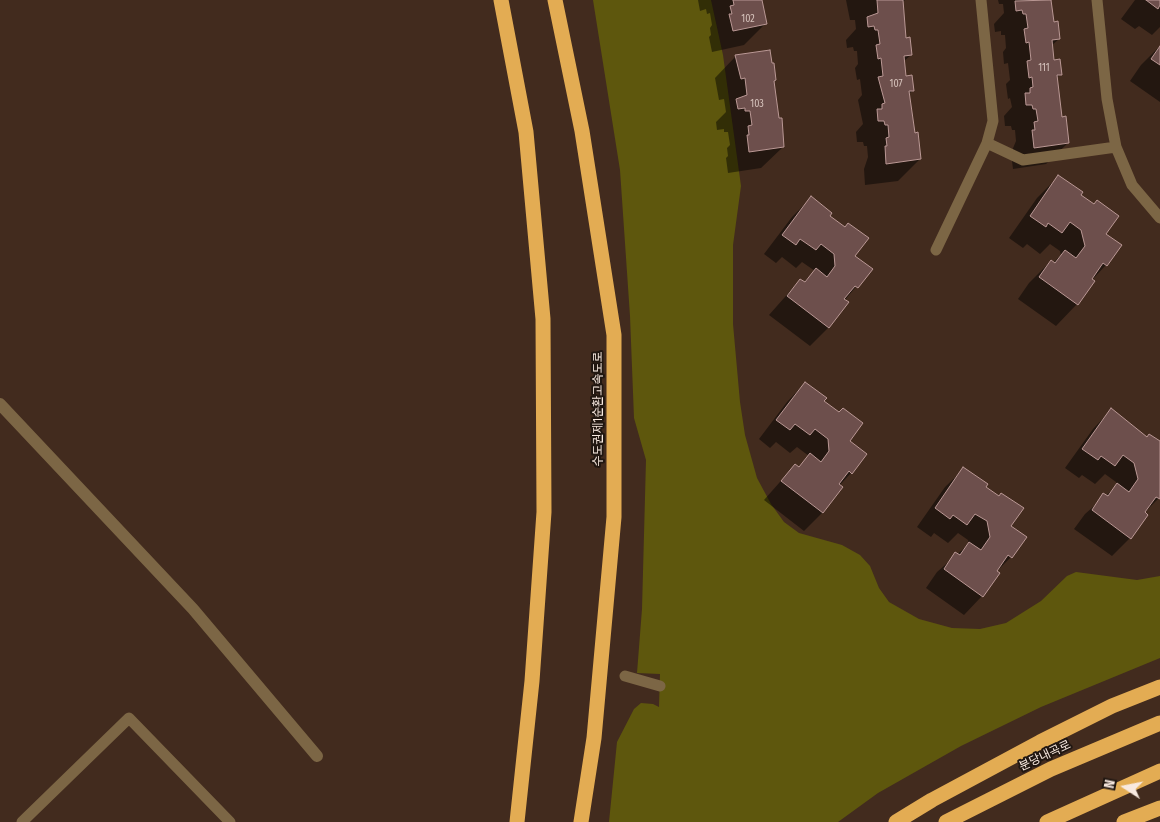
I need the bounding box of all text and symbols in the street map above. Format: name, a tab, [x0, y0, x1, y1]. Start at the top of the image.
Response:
house number: 102	[741, 13, 755, 25]
house number: 111	[1038, 62, 1050, 74]
house number: 107	[890, 78, 902, 90]
house number: 103	[750, 98, 764, 110]
street label: 수도권제1순환고속도로	[592, 351, 606, 467]
street label: 분당내곡로	[1017, 738, 1073, 774]
north arrow	[1100, 762, 1150, 812]
text: N	[1101, 778, 1119, 790]

